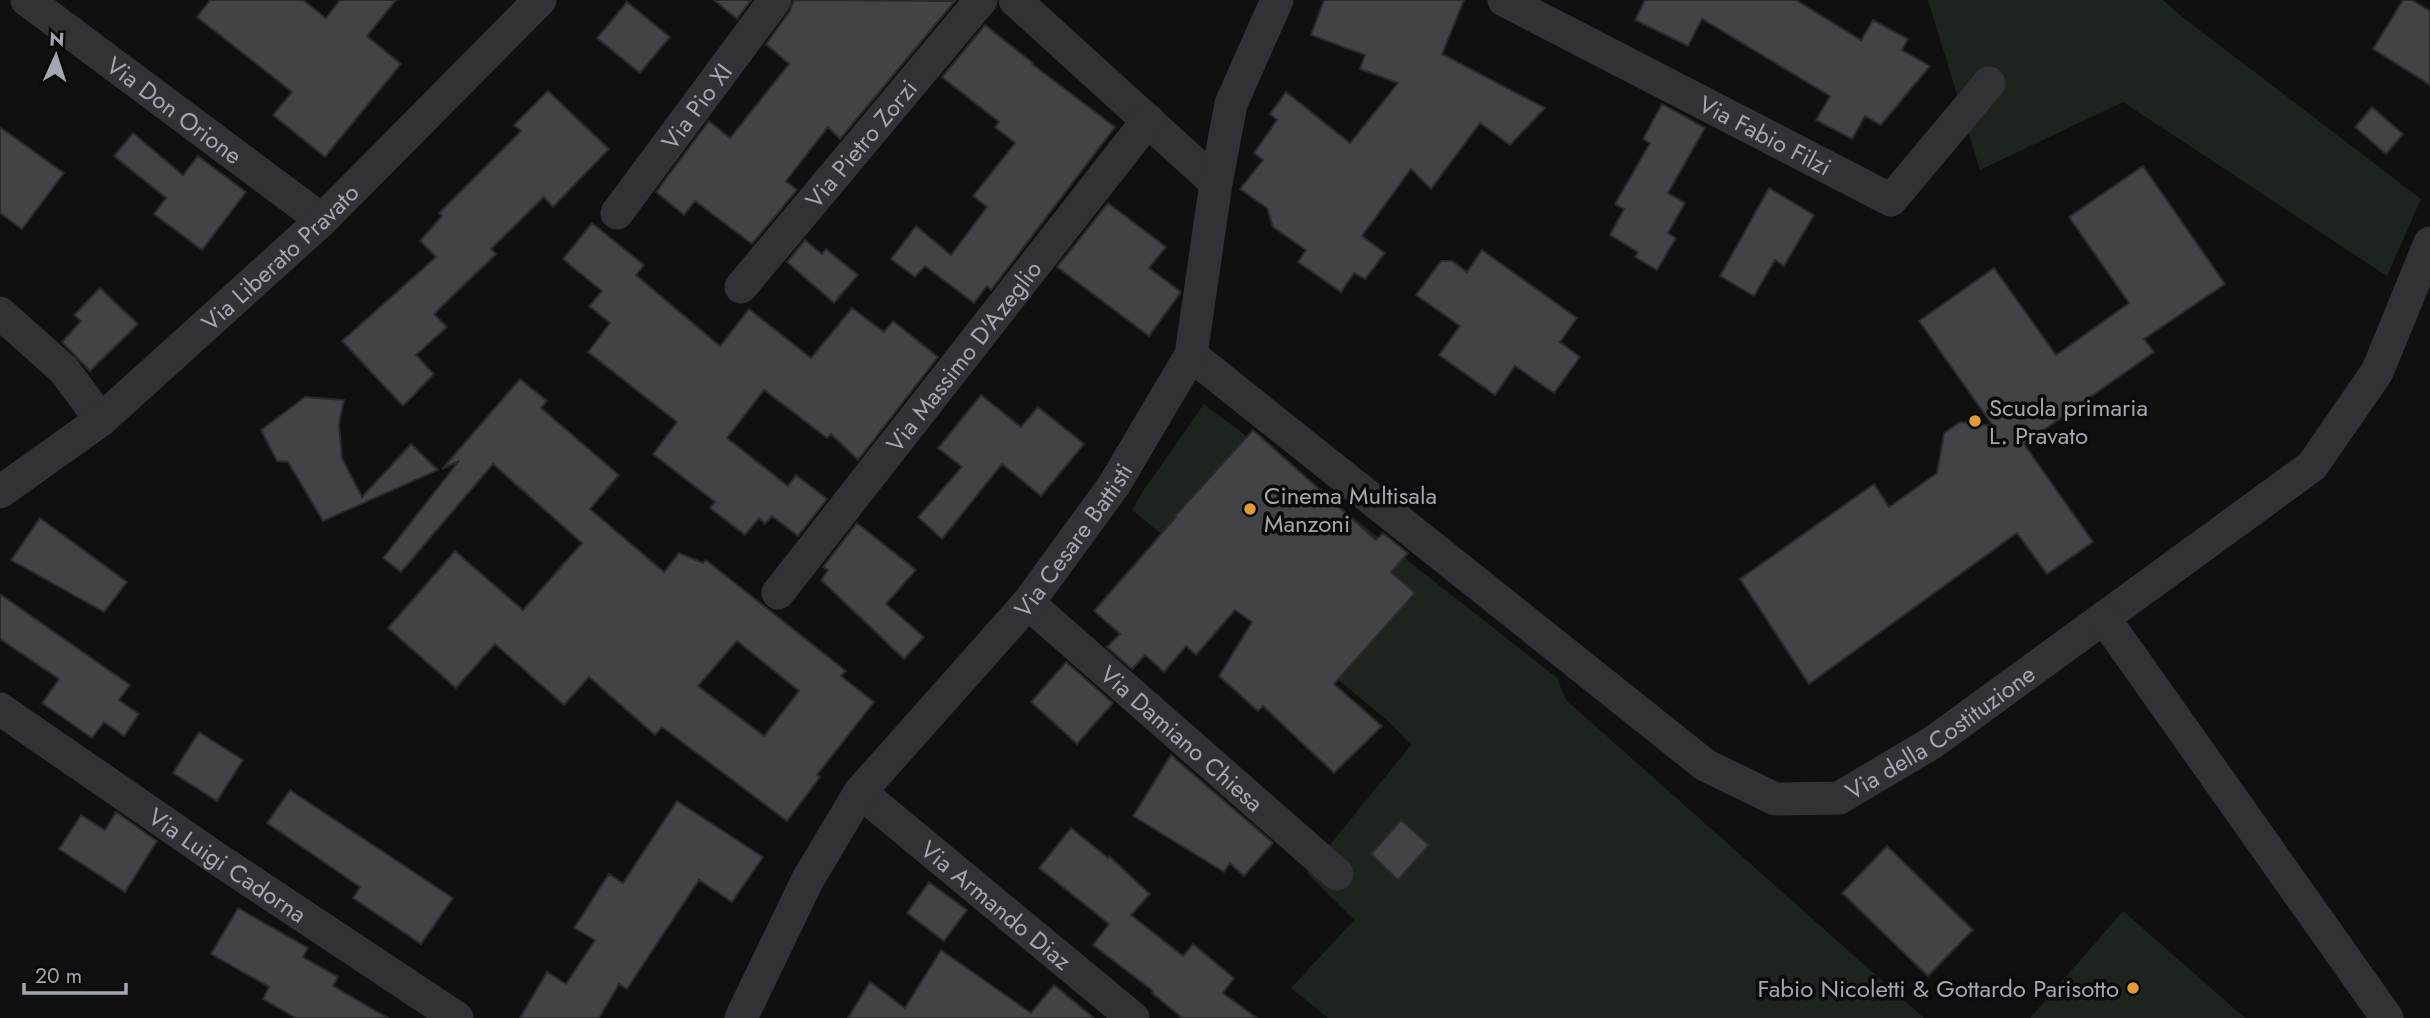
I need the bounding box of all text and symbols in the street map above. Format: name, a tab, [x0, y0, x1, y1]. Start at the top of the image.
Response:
north arrow	[21, 21, 91, 91]
text: N	[49, 26, 65, 53]
street label: Via Don Orione	[99, 48, 250, 172]
street label: Via Pio XI	[652, 56, 740, 157]
street label: Via Pietro Zorzi	[797, 72, 925, 215]
street label: Via Fabio Filzi	[1693, 86, 1838, 184]
street label: Via Liberato Pravato	[193, 175, 366, 339]
street label: Via Massimo D'Azeglio	[877, 253, 1050, 459]
place label: Scuola primaria L. Pravato	[1989, 390, 2148, 453]
marker: Scuola primaria L. Pravato	[1967, 413, 1983, 429]
street label: Via Cesare Battisti	[1006, 456, 1141, 625]
place label: Cinema Multisala Manzoni	[1264, 478, 1437, 541]
marker: Cinema Multisala Manzoni	[1242, 501, 1258, 517]
street label: Via della Costituzione	[1839, 656, 2042, 808]
street label: Via Damiano Chiesa	[1093, 657, 1272, 820]
street label: Via Luigi Cadorna	[141, 799, 314, 931]
street label: Via Armando Diaz	[913, 832, 1080, 978]
scale bar	[24, 951, 126, 995]
text: 20 m	[35, 961, 82, 991]
place label: Fabio Nicoletti & Gottardo Parisotto	[1757, 971, 2119, 1006]
marker: Fabio Nicoletti & Gottardo Parisotto	[2125, 980, 2141, 996]

